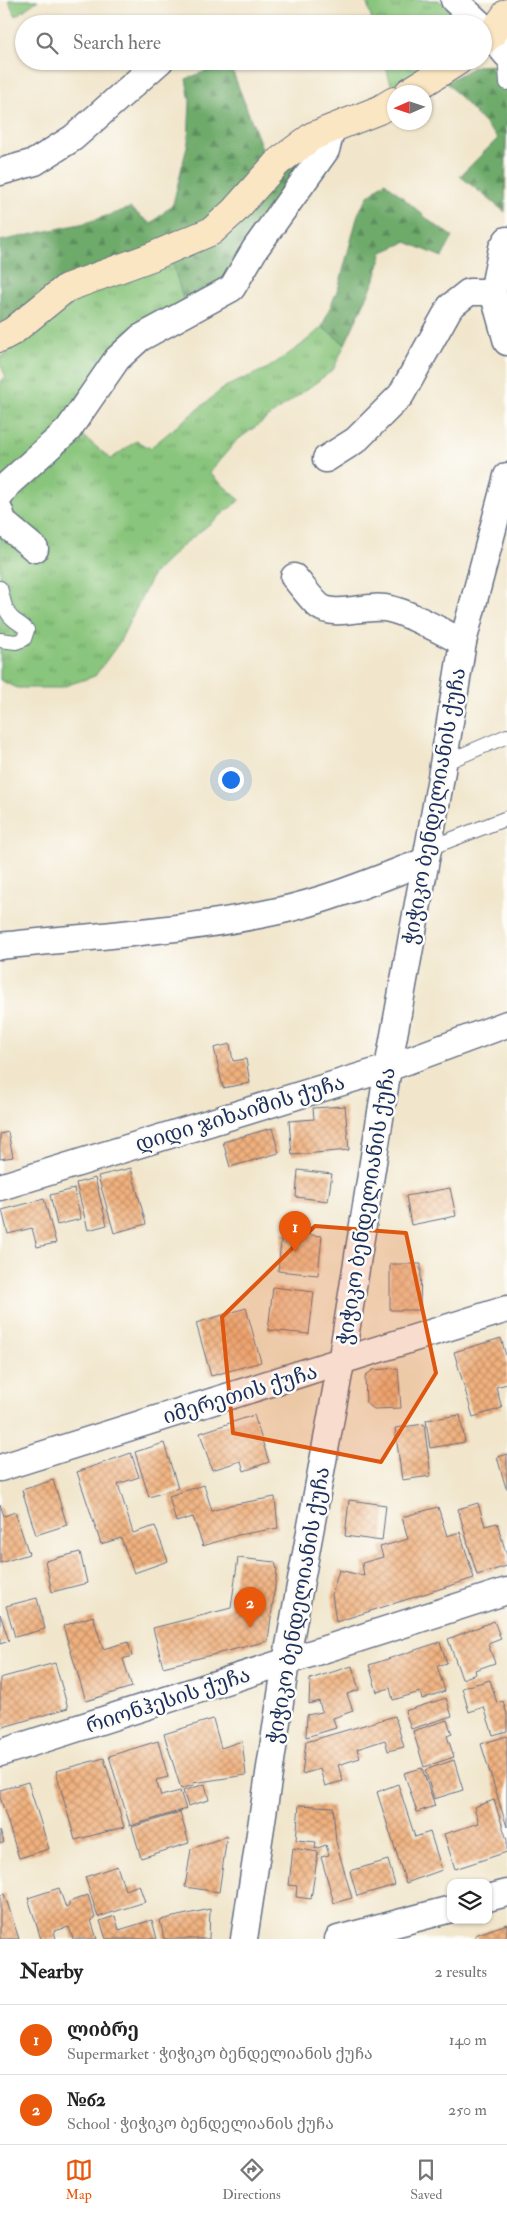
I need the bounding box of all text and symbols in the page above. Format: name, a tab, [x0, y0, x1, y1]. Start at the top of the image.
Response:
search box	[15, 15, 492, 70]
icon: search	[33, 29, 61, 57]
text: Search here	[73, 31, 161, 55]
north arrow	[387, 85, 432, 130]
street label: ჭიჭიკო ბენდელიანის ქუჩა	[397, 666, 472, 947]
your location	[218, 767, 244, 793]
street label: ჭიჭიკო ბენდელიანის ქუჩა	[331, 1065, 402, 1347]
street label: დიდი ჯიხაიშის ქუჩა	[132, 1069, 348, 1158]
pin: 1	[279, 1211, 311, 1252]
street label: იმერეთის ქუჩა	[160, 1358, 321, 1431]
street label: ჭიჭიკო ბენდელიანის ქუჩა	[261, 1465, 336, 1746]
pin: 2	[234, 1587, 266, 1628]
street label: რიონჰესის ქუჩა	[83, 1661, 254, 1740]
map controls	[447, 1879, 492, 1924]
button: layers	[447, 1879, 492, 1924]
text: Nearby	[20, 1958, 83, 1985]
text: 2 results	[434, 1962, 487, 1982]
text: ლიბრე	[67, 2018, 139, 2042]
text: 1	[33, 2030, 39, 2050]
text: 140 m	[449, 2030, 487, 2050]
text: Supermarket · ჭიჭიკო ბენდელიანის ქუჩა	[67, 2044, 373, 2064]
text: №62	[67, 2088, 106, 2112]
text: 2	[32, 2100, 40, 2120]
text: 250 m	[448, 2100, 487, 2120]
text: School · ჭიჭიკო ბენდელიანის ქუჩა	[67, 2114, 334, 2134]
tab: Map	[65, 2156, 93, 2203]
tab: Directions	[222, 2156, 281, 2203]
tab: Saved	[410, 2156, 442, 2203]

